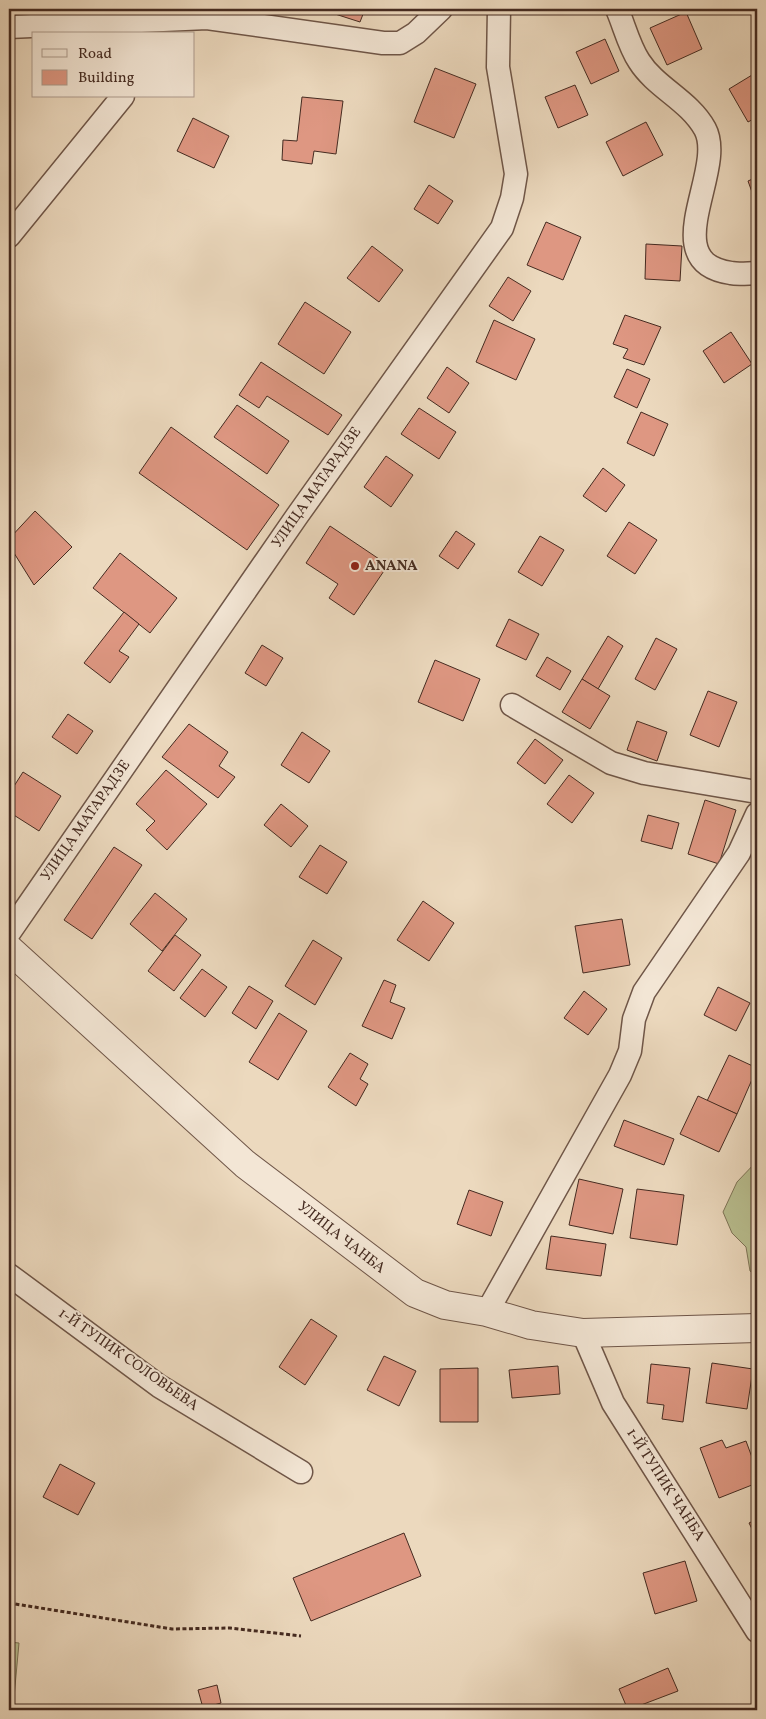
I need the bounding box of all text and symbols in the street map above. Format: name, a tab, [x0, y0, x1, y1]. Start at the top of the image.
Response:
legend	[32, 32, 195, 98]
text: Road	[78, 44, 112, 65]
text: Building	[78, 68, 135, 89]
street label: УЛИЦА МАТАРАДЗЕ	[267, 423, 367, 553]
place label: ANANA	[365, 556, 418, 577]
marker: ANANA	[349, 560, 361, 572]
street label: УЛИЦА МАТАРАДЗЕ	[36, 756, 136, 886]
street label: УЛИЦА ЧАНБА	[293, 1197, 390, 1279]
street label: 1-Й ТУПИК СОЛОВЬЕВА	[54, 1303, 203, 1417]
street label: 1-Й ТУПИК ЧАНБА	[621, 1424, 710, 1546]

